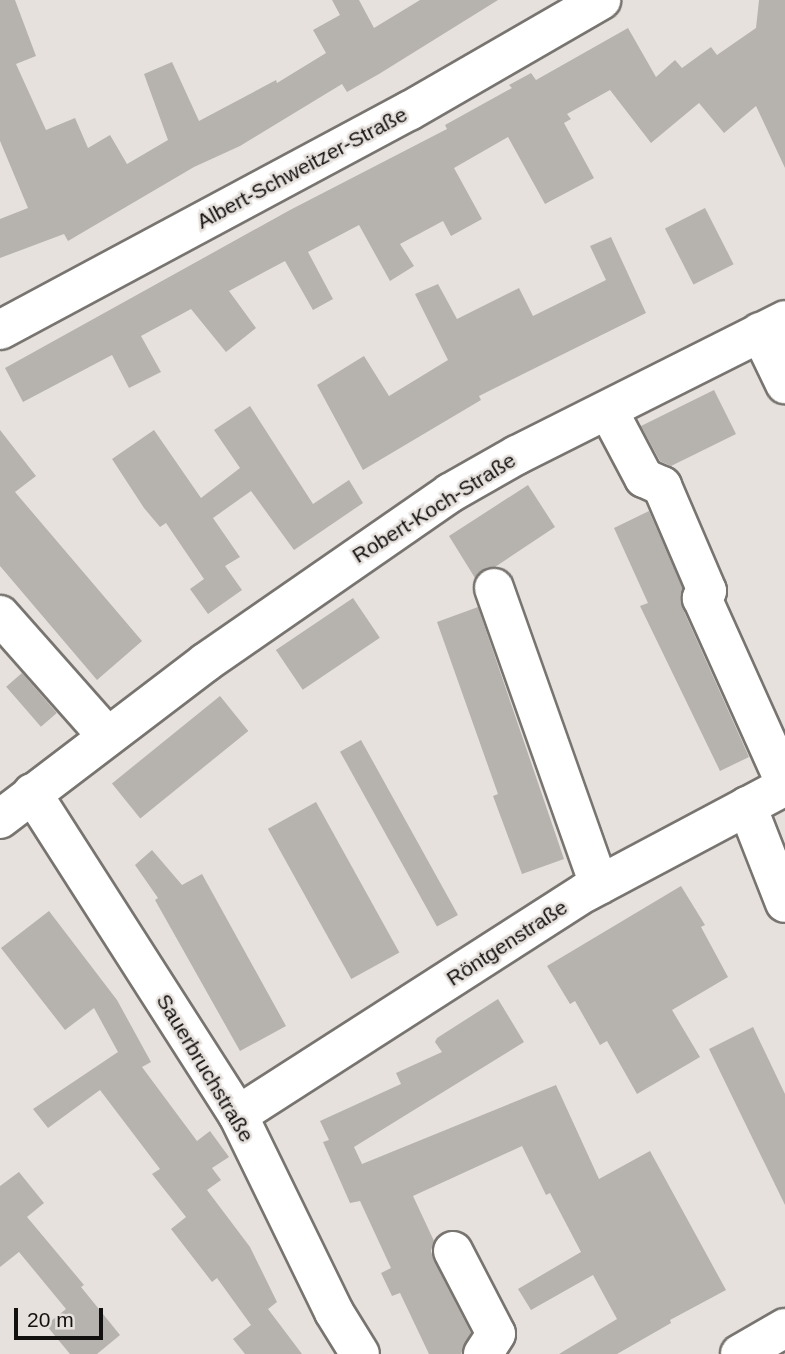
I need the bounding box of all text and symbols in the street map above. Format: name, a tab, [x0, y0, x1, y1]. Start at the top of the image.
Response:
street label: Albert-Schweitzer-Straße	[193, 102, 411, 234]
street label: Robert-Koch-Straße	[348, 448, 520, 568]
street label: Röntgenstraße	[442, 895, 572, 991]
street label: Sauerbruchstraße	[151, 989, 259, 1147]
scale bar	[18, 1294, 107, 1338]
text: 20 m	[27, 1308, 74, 1331]

